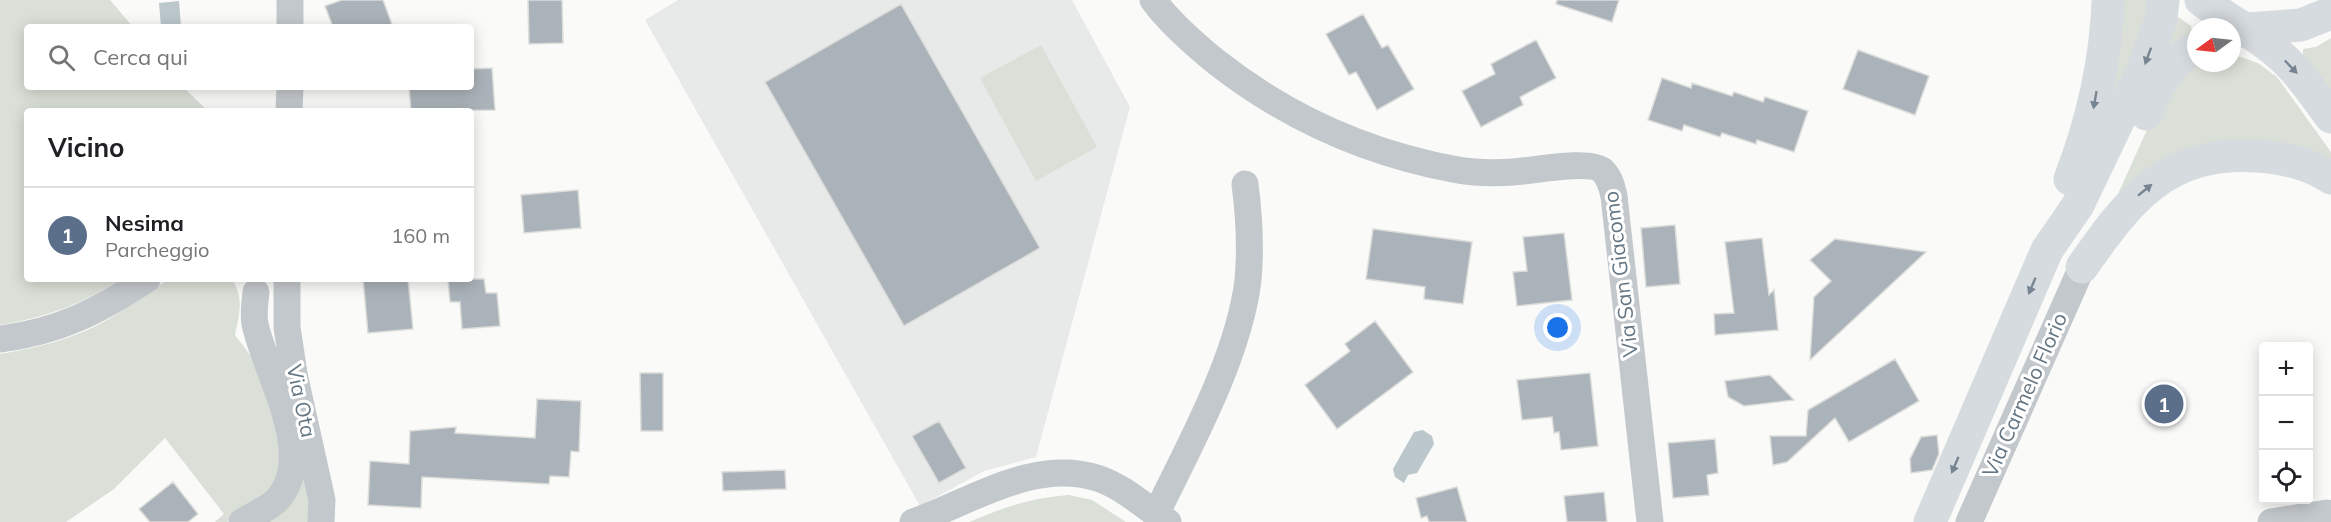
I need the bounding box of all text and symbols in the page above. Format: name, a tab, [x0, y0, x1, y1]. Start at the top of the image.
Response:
north arrow	[2187, 18, 2241, 72]
search box	[24, 24, 474, 90]
icon: search	[45, 41, 78, 74]
text: Cerca qui	[93, 43, 188, 71]
one-way arrow	[2142, 47, 2152, 65]
one-way arrow	[2284, 59, 2297, 74]
one-way arrow	[2090, 90, 2099, 109]
text: Vicino	[48, 131, 125, 164]
one-way arrow	[2138, 185, 2153, 197]
street label: Via San Giacomo	[1597, 190, 1643, 358]
text: Nesima	[105, 209, 184, 237]
text: 1	[62, 223, 74, 248]
text: 160 m	[391, 223, 450, 248]
text: Parcheggio	[105, 237, 209, 262]
one-way arrow	[2027, 277, 2037, 295]
street label: Via Carmelo Florio	[1976, 308, 2072, 481]
your location	[1543, 313, 1572, 342]
map controls	[2259, 342, 2313, 504]
button: +	[2259, 342, 2313, 396]
street label: Via Ota	[282, 362, 322, 440]
pin: 1	[2144, 382, 2184, 426]
button: −	[2259, 396, 2313, 450]
button: locate	[2259, 450, 2313, 504]
one-way arrow	[1950, 456, 1959, 474]

